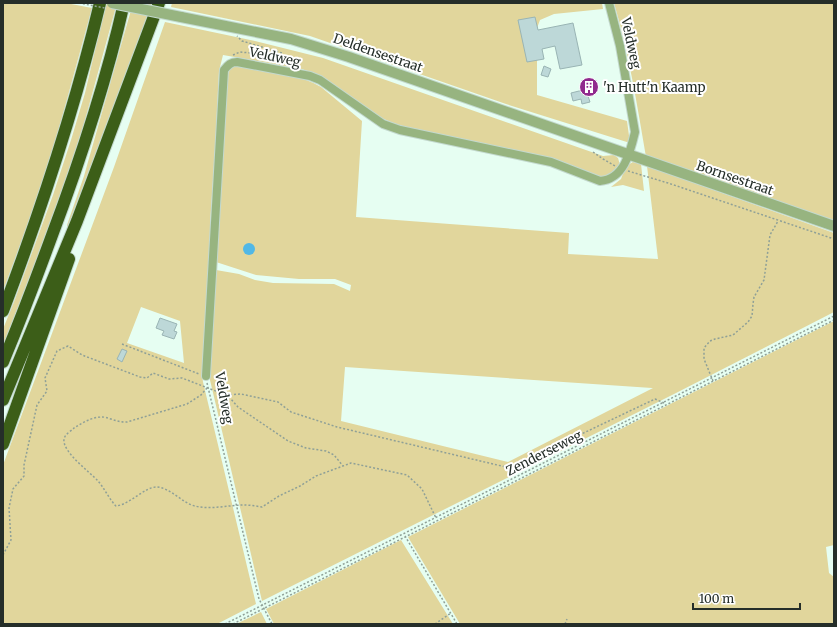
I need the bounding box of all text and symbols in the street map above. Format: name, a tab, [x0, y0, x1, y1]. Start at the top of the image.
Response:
street label: Veldweg	[617, 15, 645, 70]
street label: Deldensestraat	[331, 30, 425, 76]
street label: Veldweg	[247, 43, 302, 71]
building icon: 'n Hutt'n Kaamp	[578, 76, 600, 98]
place label: 'n Hutt'n Kaamp	[603, 79, 706, 96]
street label: Bornsestraat	[694, 157, 776, 199]
street label: Veldweg	[211, 370, 237, 425]
street label: Zenderseweg	[503, 427, 585, 479]
scale bar	[693, 585, 800, 611]
text: 100 m	[699, 591, 734, 606]

